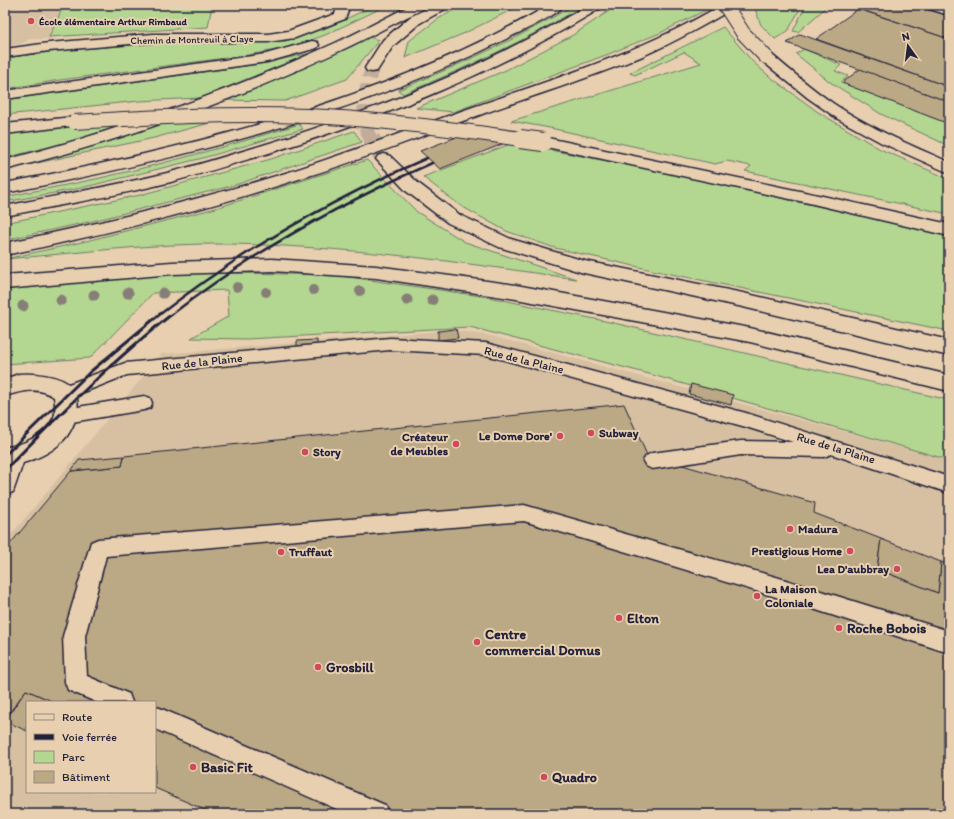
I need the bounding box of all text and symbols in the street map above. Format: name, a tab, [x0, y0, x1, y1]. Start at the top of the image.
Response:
place label: École élémentaire Arthur Rimbaud	[39, 15, 187, 28]
marker: École élémentaire Arthur Rimbaud	[26, 16, 36, 26]
north arrow	[888, 26, 928, 66]
text: N	[901, 30, 911, 44]
street label: Chemin de Montreuil à Claye	[130, 32, 254, 47]
street label: Rue de la Plaine	[483, 343, 565, 377]
street label: Rue de la Plaine	[161, 351, 244, 373]
place label: Subway	[599, 426, 639, 441]
marker: Subway	[586, 428, 596, 438]
place label: Le Dome Dore'	[479, 429, 553, 443]
street label: Rue de la Plaine	[795, 429, 877, 467]
place label: Créateur de Meubles	[391, 430, 449, 458]
marker: Le Dome Dore'	[555, 431, 565, 441]
marker: Créateur de Meubles	[451, 439, 461, 449]
place label: Story	[313, 445, 341, 460]
marker: Story	[300, 447, 310, 457]
place label: Madura	[798, 522, 838, 536]
marker: Madura	[785, 524, 795, 534]
place label: Prestigious Home	[752, 544, 842, 559]
place label: Truffaut	[288, 545, 333, 559]
marker: Prestigious Home	[845, 546, 855, 556]
marker: Truffaut	[276, 547, 286, 557]
place label: Lea D'aubbray	[817, 562, 889, 577]
marker: Lea D'aubbray	[892, 564, 902, 574]
place label: La Maison Coloniale	[765, 582, 817, 610]
marker: La Maison Coloniale	[752, 591, 762, 601]
place label: Elton	[627, 610, 659, 627]
marker: Elton	[614, 613, 624, 623]
place label: Roche Bobois	[847, 620, 926, 637]
marker: Roche Bobois	[834, 623, 844, 633]
place label: Centre commercial Domus	[485, 626, 601, 659]
marker: Centre commercial Domus	[472, 637, 482, 647]
place label: Grosbill	[326, 659, 374, 676]
marker: Grosbill	[313, 662, 323, 672]
legend	[26, 701, 156, 793]
text: Route	[62, 710, 92, 724]
text: Voie ferrée	[62, 730, 117, 744]
text: Parc	[62, 750, 85, 764]
place label: Basic Fit	[201, 759, 253, 776]
marker: Basic Fit	[188, 762, 198, 772]
place label: Quadro	[552, 769, 597, 786]
text: Bâtiment	[62, 770, 111, 784]
marker: Quadro	[539, 772, 549, 782]

